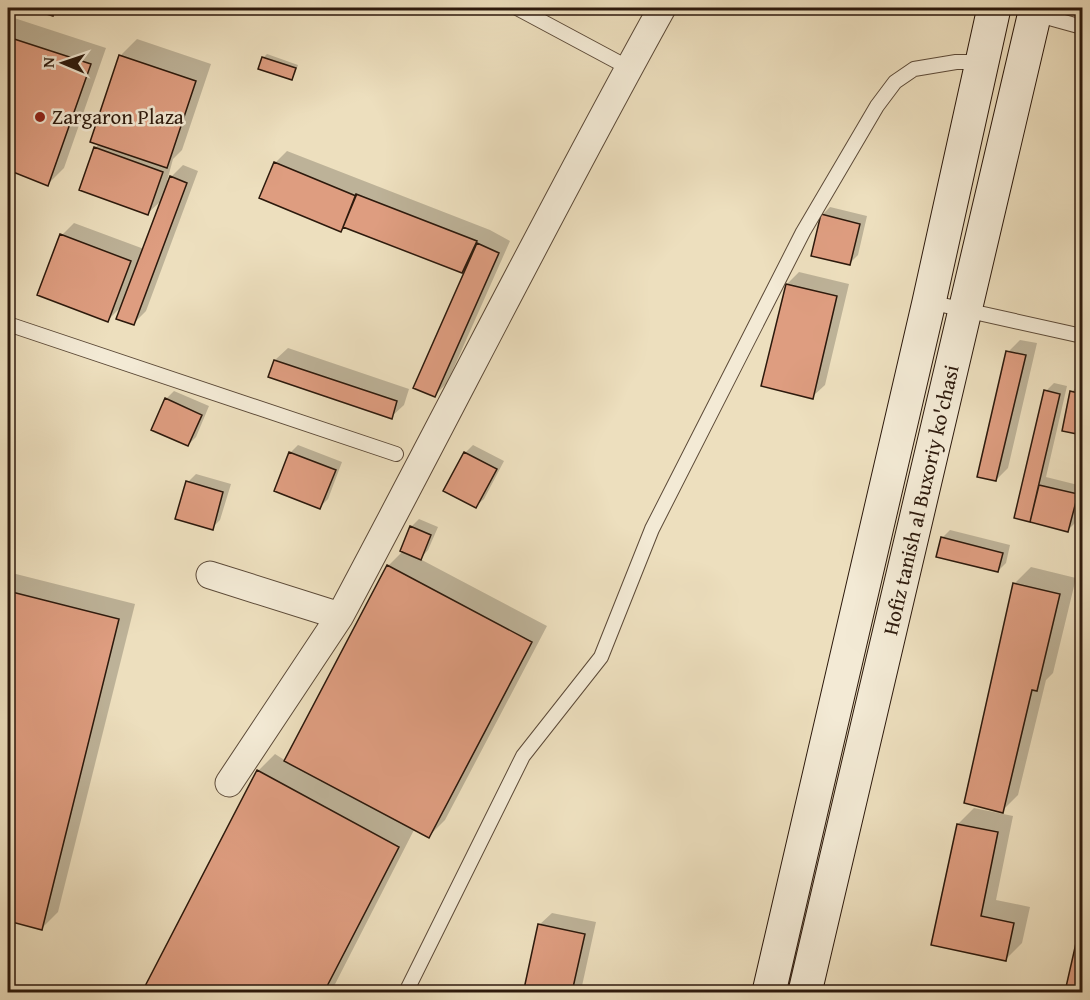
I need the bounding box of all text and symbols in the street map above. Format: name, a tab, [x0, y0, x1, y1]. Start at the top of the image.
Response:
north arrow	[33, 33, 93, 93]
text: N	[36, 56, 60, 68]
place label: Zargaron Plaza	[52, 101, 184, 132]
marker: Zargaron Plaza	[33, 110, 47, 124]
street label: Hofiz tanish al Buxoriy ko'chasi	[874, 362, 967, 638]

